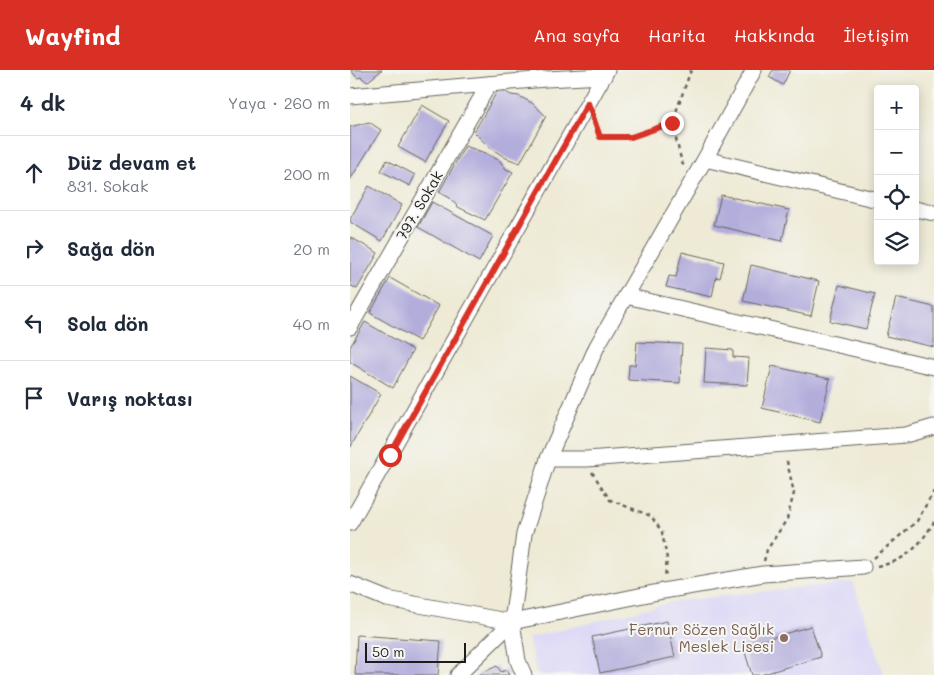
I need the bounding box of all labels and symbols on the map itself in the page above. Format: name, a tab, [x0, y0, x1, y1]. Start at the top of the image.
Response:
route end	[661, 112, 684, 135]
street label: 797. Sokak	[391, 166, 447, 244]
route start	[379, 444, 402, 467]
place label: Fernur Sözen Sağlık Meslek Lisesi	[629, 619, 774, 656]
marker: Fernur Sözen Sağlık Meslek Lisesi	[778, 632, 790, 644]
scale bar	[365, 640, 466, 663]

